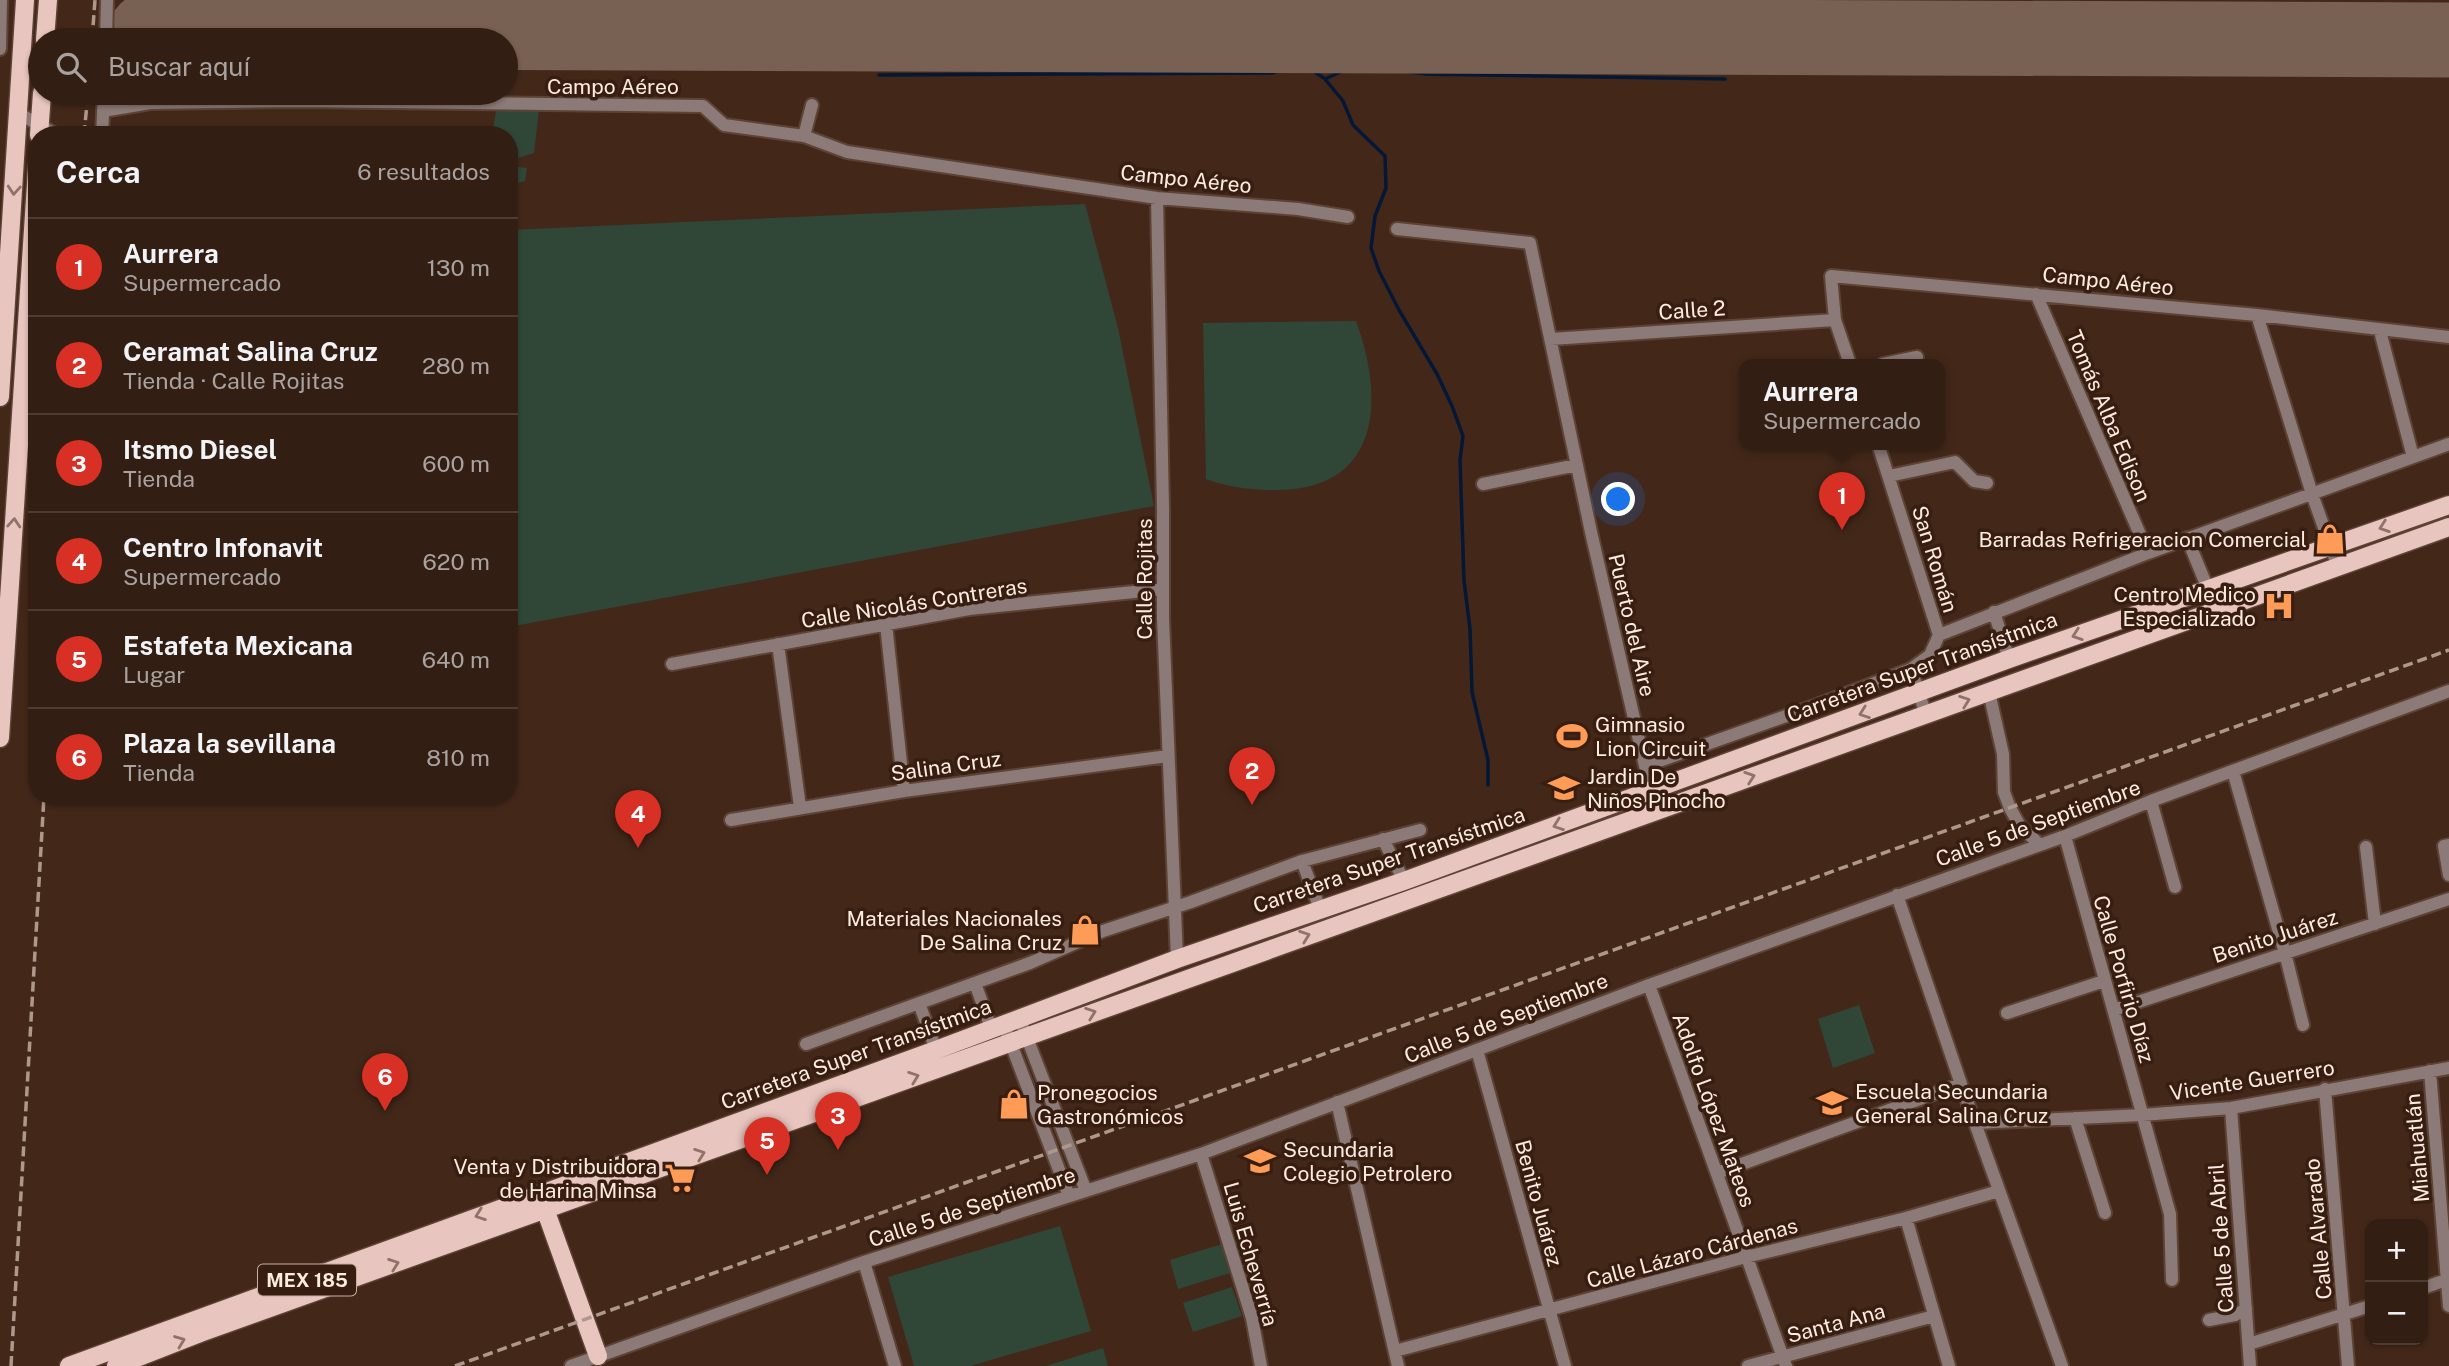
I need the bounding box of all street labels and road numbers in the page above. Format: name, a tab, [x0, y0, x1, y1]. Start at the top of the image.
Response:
street label: Campo Aéreo	[547, 74, 679, 99]
street label: Campo Aéreo	[1119, 160, 1253, 198]
street label: Campo Aéreo	[2041, 262, 2175, 300]
street label: Calle 2	[1658, 295, 1726, 325]
street label: Tomás Alba Edison	[2062, 327, 2156, 505]
street label: San Román	[1907, 503, 1963, 615]
street label: Calle Rojitas	[1132, 518, 1157, 640]
street label: Puerto del Aire	[1603, 551, 1661, 699]
street label: Calle Nicolás Contreras	[799, 573, 1029, 633]
street label: Carretera Super Transístmica	[1783, 606, 2061, 728]
street label: Salina Cruz	[889, 746, 1003, 786]
street label: Calle 5 de Septiembre	[1932, 774, 2144, 872]
street label: Carretera Super Transístmica	[1250, 802, 1528, 918]
street label: Calle Porfirio Díaz	[2088, 892, 2160, 1066]
street label: Benito Juárez	[2209, 904, 2341, 968]
street label: Calle 5 de Septiembre	[1401, 968, 1611, 1068]
street label: Carretera Super Transístmica	[717, 993, 995, 1115]
street label: Adolfo López Mateos	[1667, 1010, 1761, 1210]
street label: Vicente Guerrero	[2168, 1055, 2336, 1105]
street label: Miahuatlán	[2400, 1093, 2434, 1203]
street label: Benito Juárez	[1510, 1137, 1568, 1269]
street label: Calle Alvarado	[2299, 1158, 2337, 1300]
street label: Calle 5 de Septiembre	[865, 1162, 1079, 1252]
street label: Calle 5 de Abril	[2203, 1162, 2239, 1314]
street label: Luis Echeverría	[1218, 1179, 1284, 1329]
street label: Calle Lázaro Cárdenas	[1584, 1213, 1800, 1293]
road number: MEX 185	[258, 1264, 356, 1296]
street label: Santa Ana	[1784, 1298, 1888, 1348]

